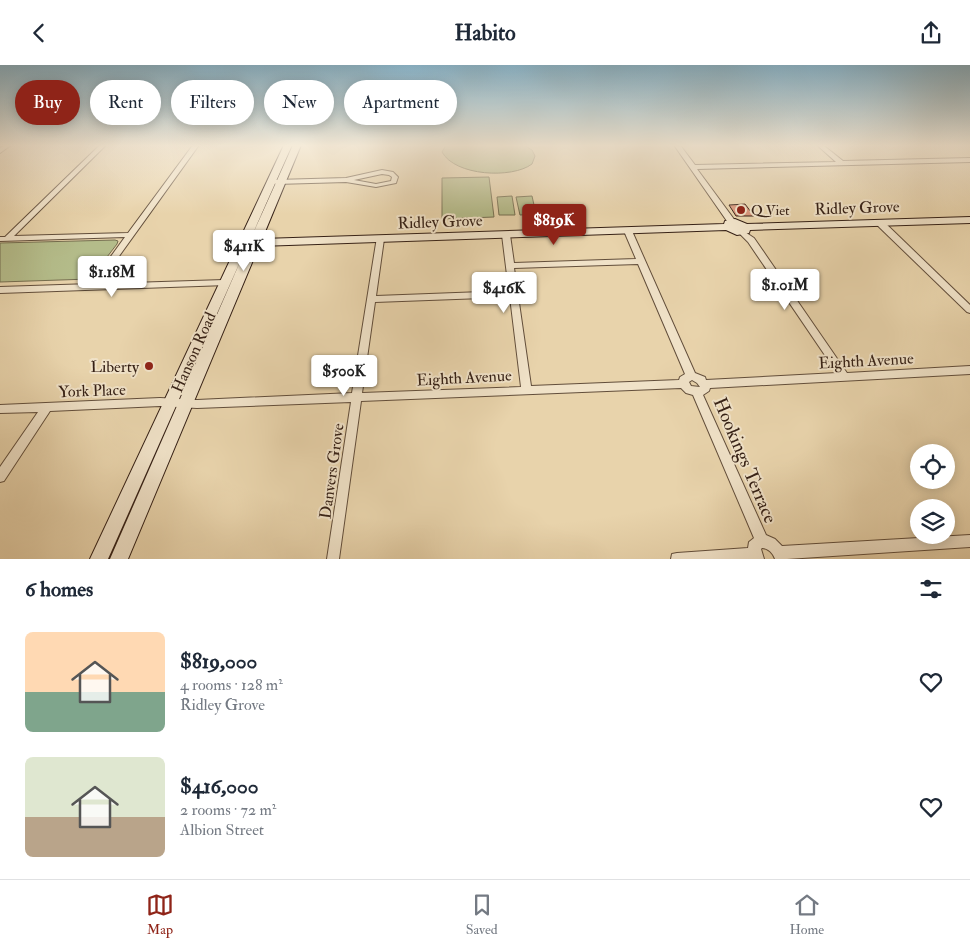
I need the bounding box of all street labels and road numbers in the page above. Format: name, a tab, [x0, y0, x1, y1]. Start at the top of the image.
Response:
street label: Ridley Grove	[814, 197, 900, 219]
street label: Ridley Grove	[397, 211, 483, 233]
street label: Hanson Road	[167, 309, 221, 396]
street label: Eighth Avenue	[818, 349, 914, 373]
street label: Eighth Avenue	[416, 366, 512, 390]
street label: York Place	[58, 380, 126, 402]
street label: Hookings Terrace	[708, 394, 782, 527]
street label: Danvers Grove	[315, 422, 349, 520]

